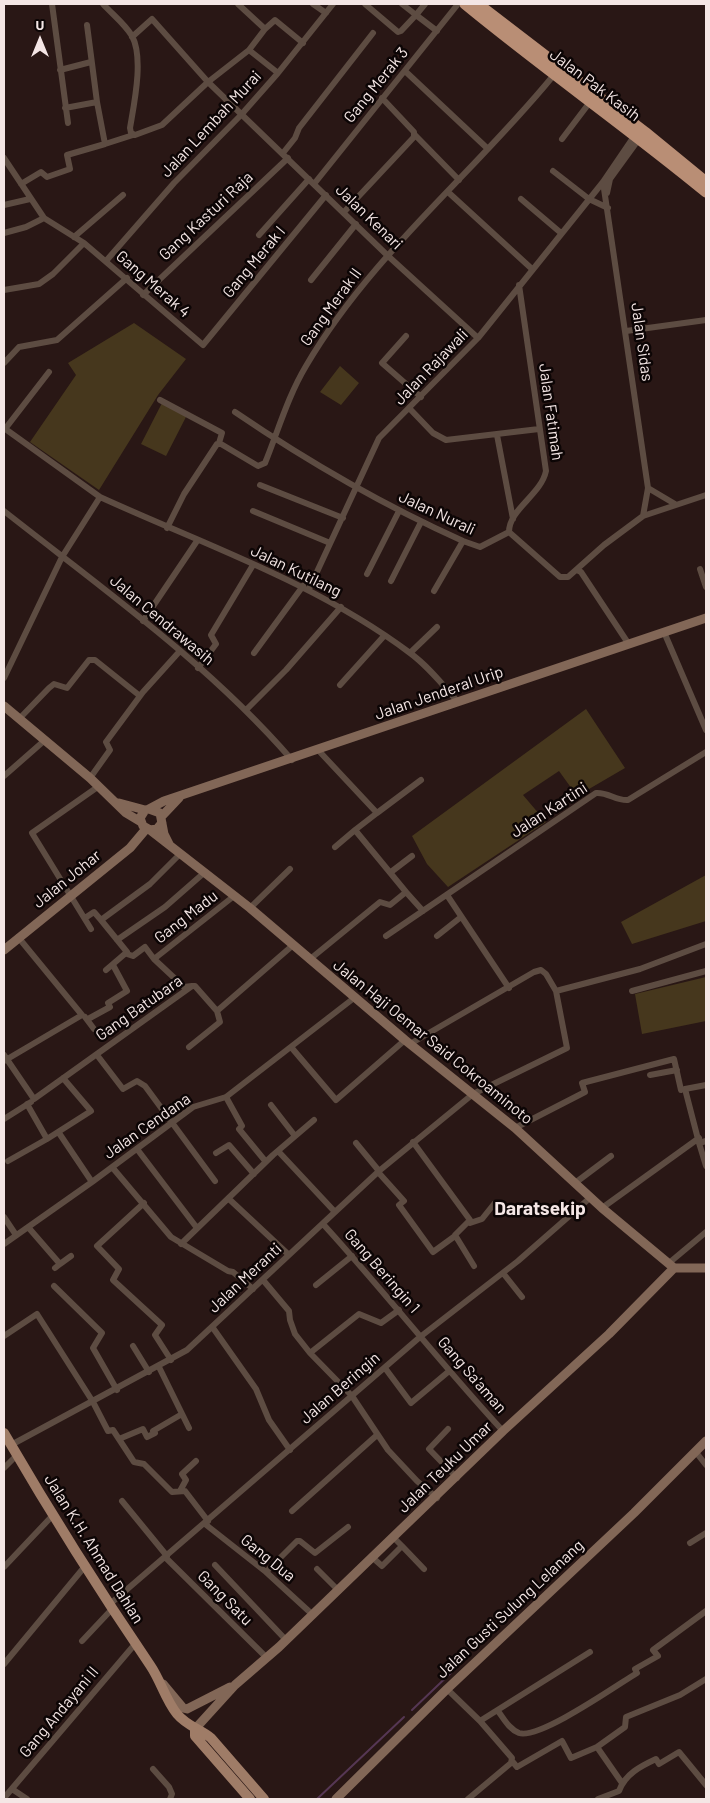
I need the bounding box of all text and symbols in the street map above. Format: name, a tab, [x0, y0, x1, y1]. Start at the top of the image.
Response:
north arrow	[15, 15, 65, 65]
text: U	[36, 16, 44, 33]
street label: Gang Merak 3	[340, 43, 412, 127]
street label: Jalan Pak Kasih	[546, 45, 644, 125]
street label: Jalan Lembah Murai	[157, 67, 265, 181]
street label: Gang Kasturi Raja	[155, 168, 257, 264]
street label: Jalan Kenari	[331, 180, 407, 254]
street label: Gang Merak I	[219, 222, 289, 302]
street label: Gang Merak 4	[112, 247, 194, 321]
street label: Gang Merak II	[296, 264, 366, 350]
street label: Jalan Sidas	[627, 301, 657, 383]
street label: Jalan Rajawali	[390, 325, 472, 409]
street label: Jalan Fatimah	[535, 362, 567, 462]
street label: Jalan Nurali	[396, 487, 478, 539]
street label: Jalan Kutilang	[248, 541, 344, 601]
street label: Jalan Cendrawasih	[106, 571, 218, 669]
street label: Jalan Jenderal Urip	[372, 662, 506, 724]
street label: Jalan Kartini	[507, 778, 591, 842]
street label: Jalan Johar	[29, 846, 105, 912]
street label: Gang Madu	[150, 886, 222, 948]
street label: Jalan Haji Oemar Said Cokroaminoto	[329, 956, 537, 1128]
street label: Gang Batubara	[92, 971, 186, 1045]
street label: Jalan Cendana	[100, 1089, 194, 1163]
district label: Daratsekip	[494, 1198, 586, 1220]
street label: Gang Beringin 1	[340, 1225, 424, 1317]
street label: Jalan Meranti	[204, 1239, 286, 1317]
street label: Gang Sa'aman	[433, 1333, 511, 1417]
street label: Jalan Beringin	[296, 1348, 384, 1428]
street label: Jalan Teuku Umar	[394, 1417, 496, 1517]
street label: Jalan K.H. Ahmad Dahlan	[40, 1471, 148, 1627]
street label: Gang Dua	[237, 1530, 299, 1586]
street label: Jalan Gusti Sulung Lelanang	[432, 1536, 588, 1682]
street label: Gang Satu	[193, 1566, 257, 1630]
street label: Gang Andayani II	[15, 1663, 103, 1761]

